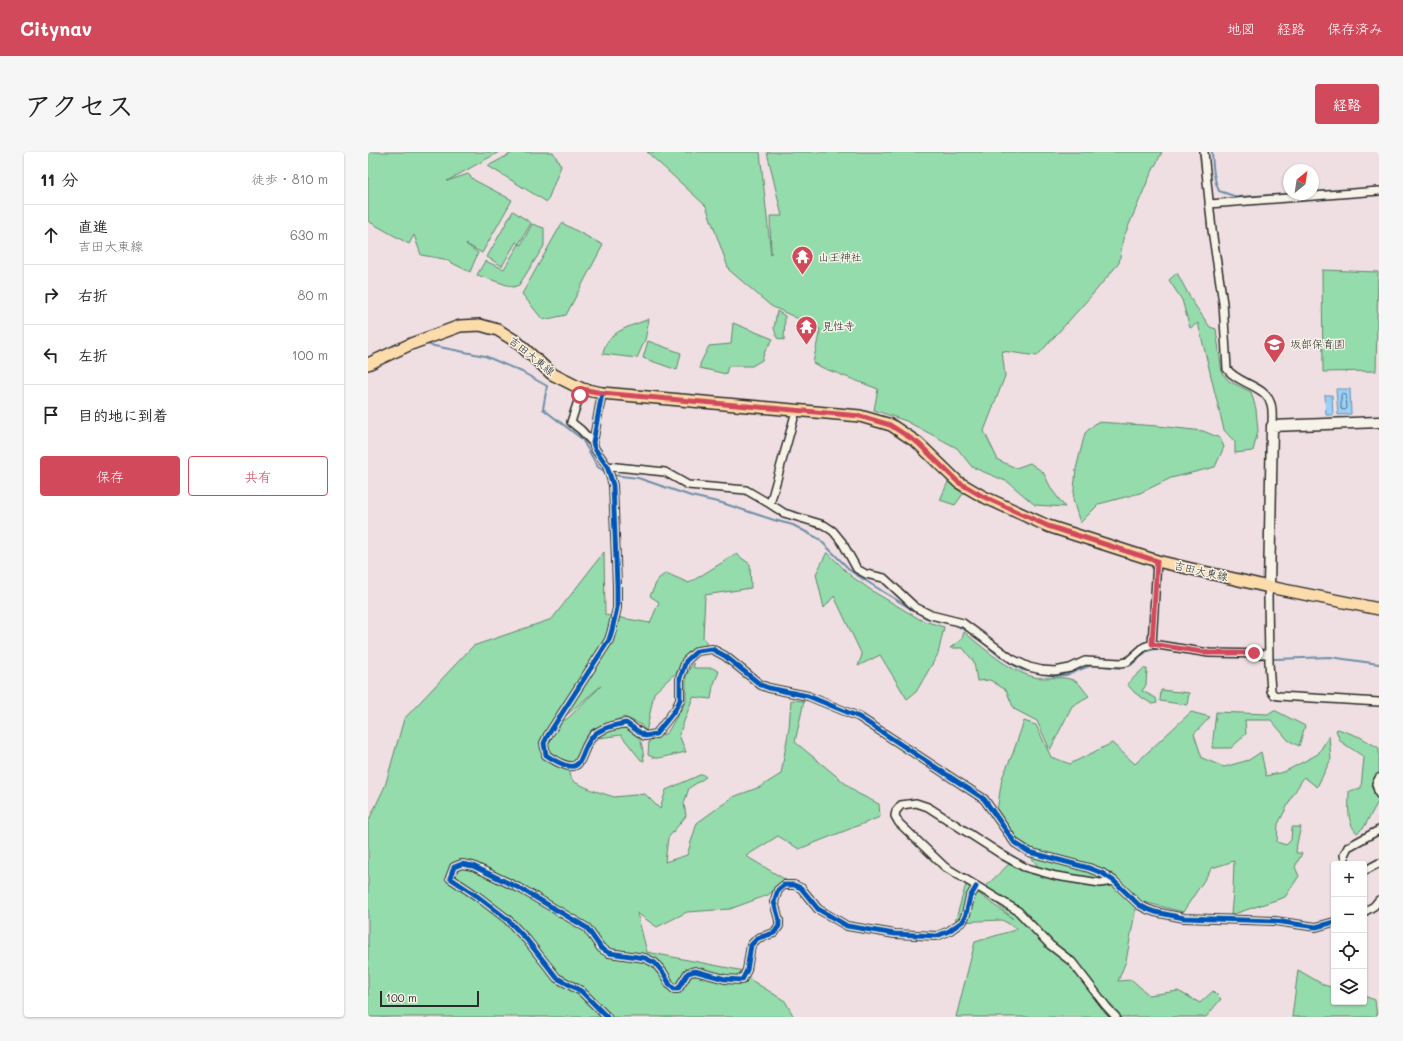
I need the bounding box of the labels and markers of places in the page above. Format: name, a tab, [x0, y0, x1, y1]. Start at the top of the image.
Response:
temple icon: 山王神社	[790, 244, 816, 277]
place label: 山王神社	[818, 249, 862, 264]
temple icon: 見性寺	[793, 313, 819, 346]
place label: 見性寺	[822, 318, 855, 333]
school or university icon: 坂部保育園	[1262, 331, 1288, 364]
place label: 坂部保育園	[1290, 336, 1345, 351]

